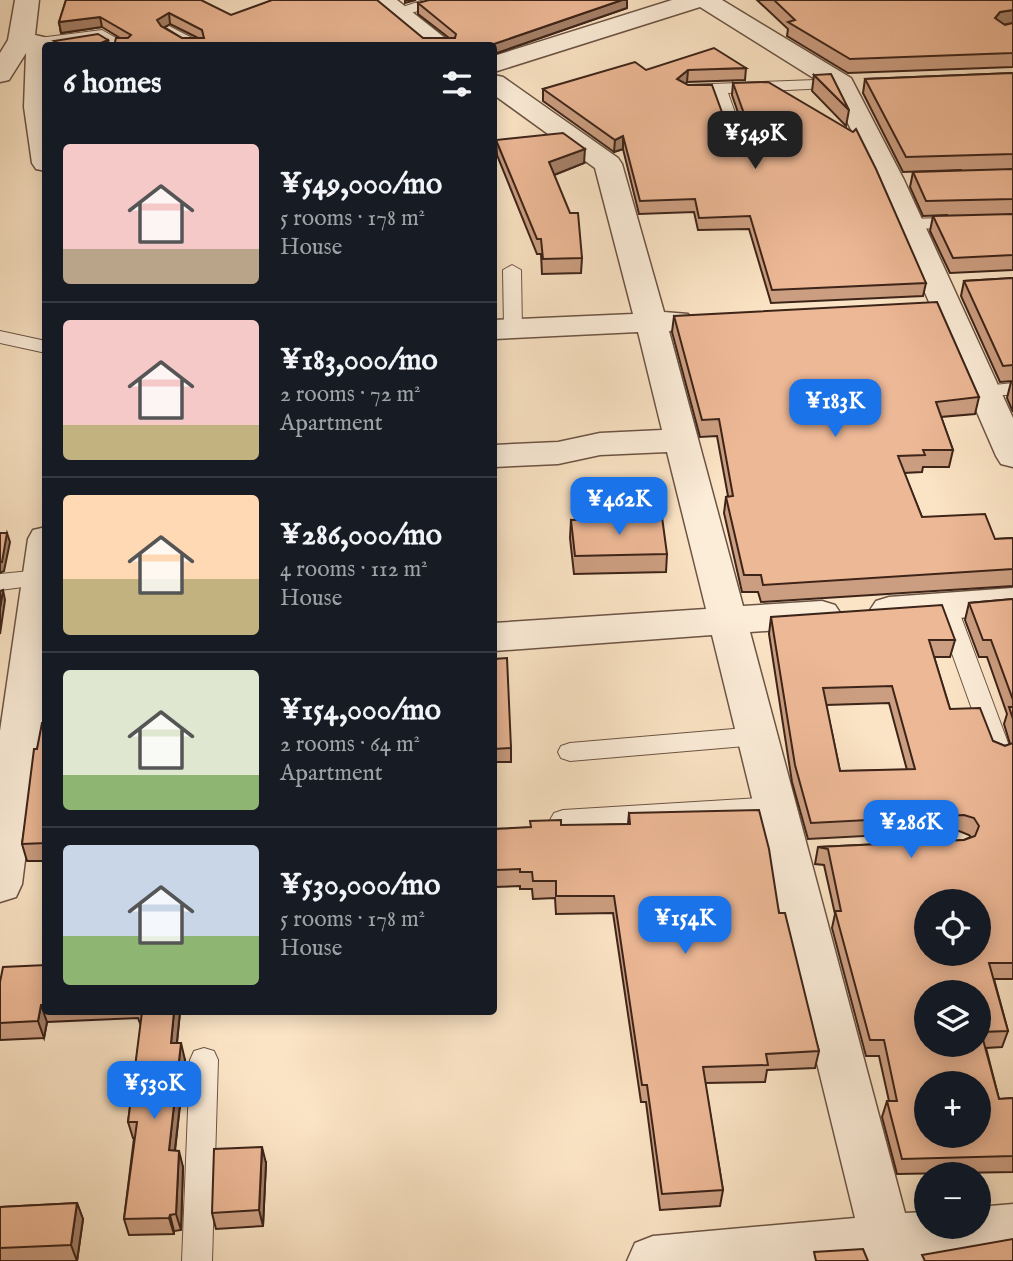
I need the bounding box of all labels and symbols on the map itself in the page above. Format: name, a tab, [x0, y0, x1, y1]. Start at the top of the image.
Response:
pin: ¥549K	[706, 111, 804, 171]
pin: ¥183K	[786, 380, 884, 439]
pin: ¥462K	[570, 477, 668, 537]
pin: ¥286K	[862, 800, 960, 860]
pin: ¥154K	[636, 897, 734, 956]
pin: ¥530K	[105, 1062, 203, 1121]

